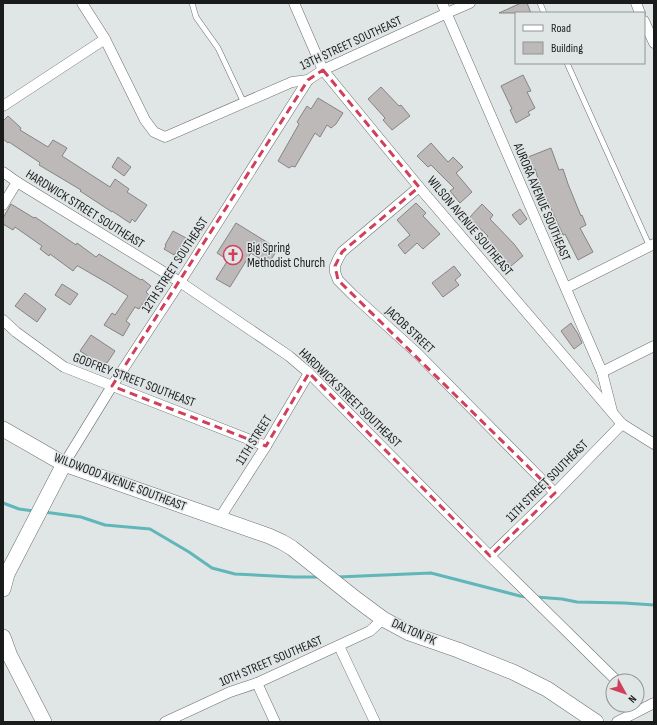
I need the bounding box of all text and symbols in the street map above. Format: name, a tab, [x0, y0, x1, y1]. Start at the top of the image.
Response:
street label: 13TH STREET SOUTHEAST	[298, 12, 404, 74]
legend	[515, 12, 645, 64]
text: Road	[551, 21, 571, 36]
text: Building	[551, 41, 583, 56]
street label: AURORA AVENUE SOUTHEAST	[510, 140, 574, 263]
street label: HARDWICK STREET SOUTHEAST	[23, 166, 147, 252]
street label: WILSON AVENUE SOUTHEAST	[424, 173, 516, 279]
street label: 12TH STREET SOUTHEAST	[138, 214, 212, 316]
place label: Big Spring Methodist Church	[247, 240, 325, 271]
church icon: Big Spring Methodist Church	[222, 244, 244, 266]
street label: JACOB STREET	[381, 303, 438, 357]
street label: HARDWICK STREET SOUTHEAST	[295, 345, 405, 451]
street label: GODFREY STREET SOUTHEAST	[70, 349, 198, 411]
street label: 11TH STREET	[232, 412, 276, 468]
street label: 11TH STREET SOUTHEAST	[503, 437, 591, 525]
street label: WILDWOOD AVENUE SOUTHEAST	[52, 449, 188, 515]
street label: DALTON PK	[389, 615, 439, 649]
street label: 10TH STREET SOUTHEAST	[217, 632, 325, 690]
north arrow	[605, 673, 645, 713]
text: N	[625, 693, 639, 706]

